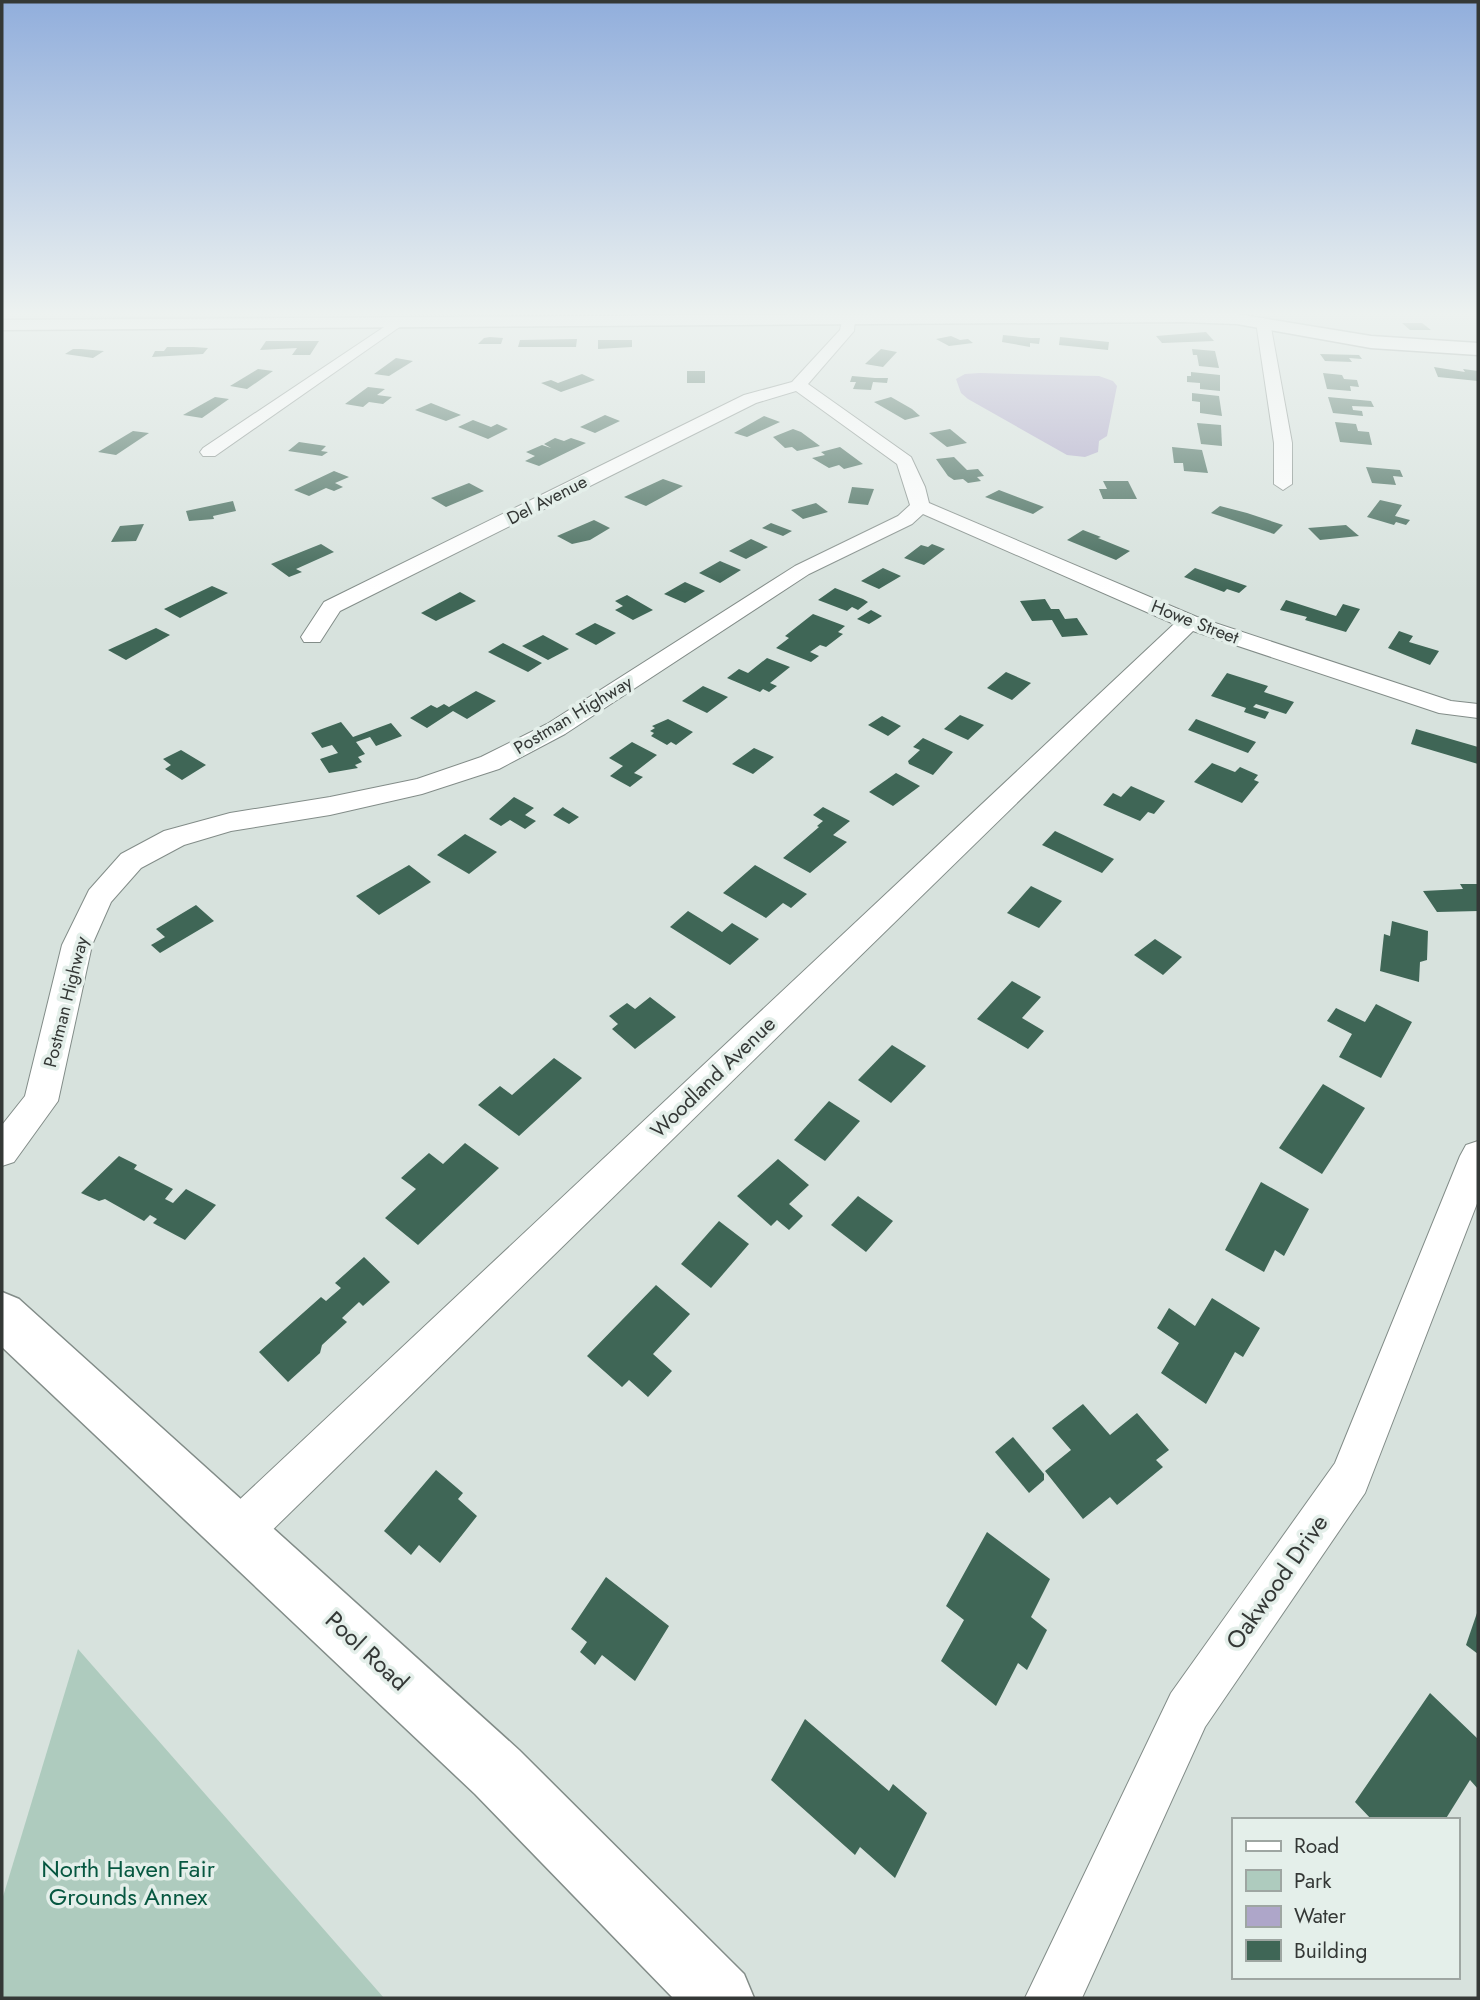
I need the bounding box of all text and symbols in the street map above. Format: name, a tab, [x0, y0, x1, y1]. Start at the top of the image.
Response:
street label: Del Avenue	[502, 469, 592, 531]
street label: Howe Street	[1147, 593, 1243, 651]
street label: Postman Highway	[509, 669, 637, 761]
street label: Postman Highway	[37, 934, 95, 1070]
street label: Woodland Avenue	[644, 1009, 782, 1145]
street label: Oakwood Drive	[1217, 1507, 1336, 1656]
street label: Pool Road	[318, 1603, 417, 1699]
legend	[1232, 1818, 1459, 1979]
text: Road	[1294, 1831, 1339, 1861]
park label: North Haven Fair Grounds Annex	[41, 1851, 216, 1914]
text: Park	[1294, 1866, 1332, 1896]
text: Water	[1294, 1901, 1347, 1931]
text: Building	[1294, 1936, 1367, 1966]

